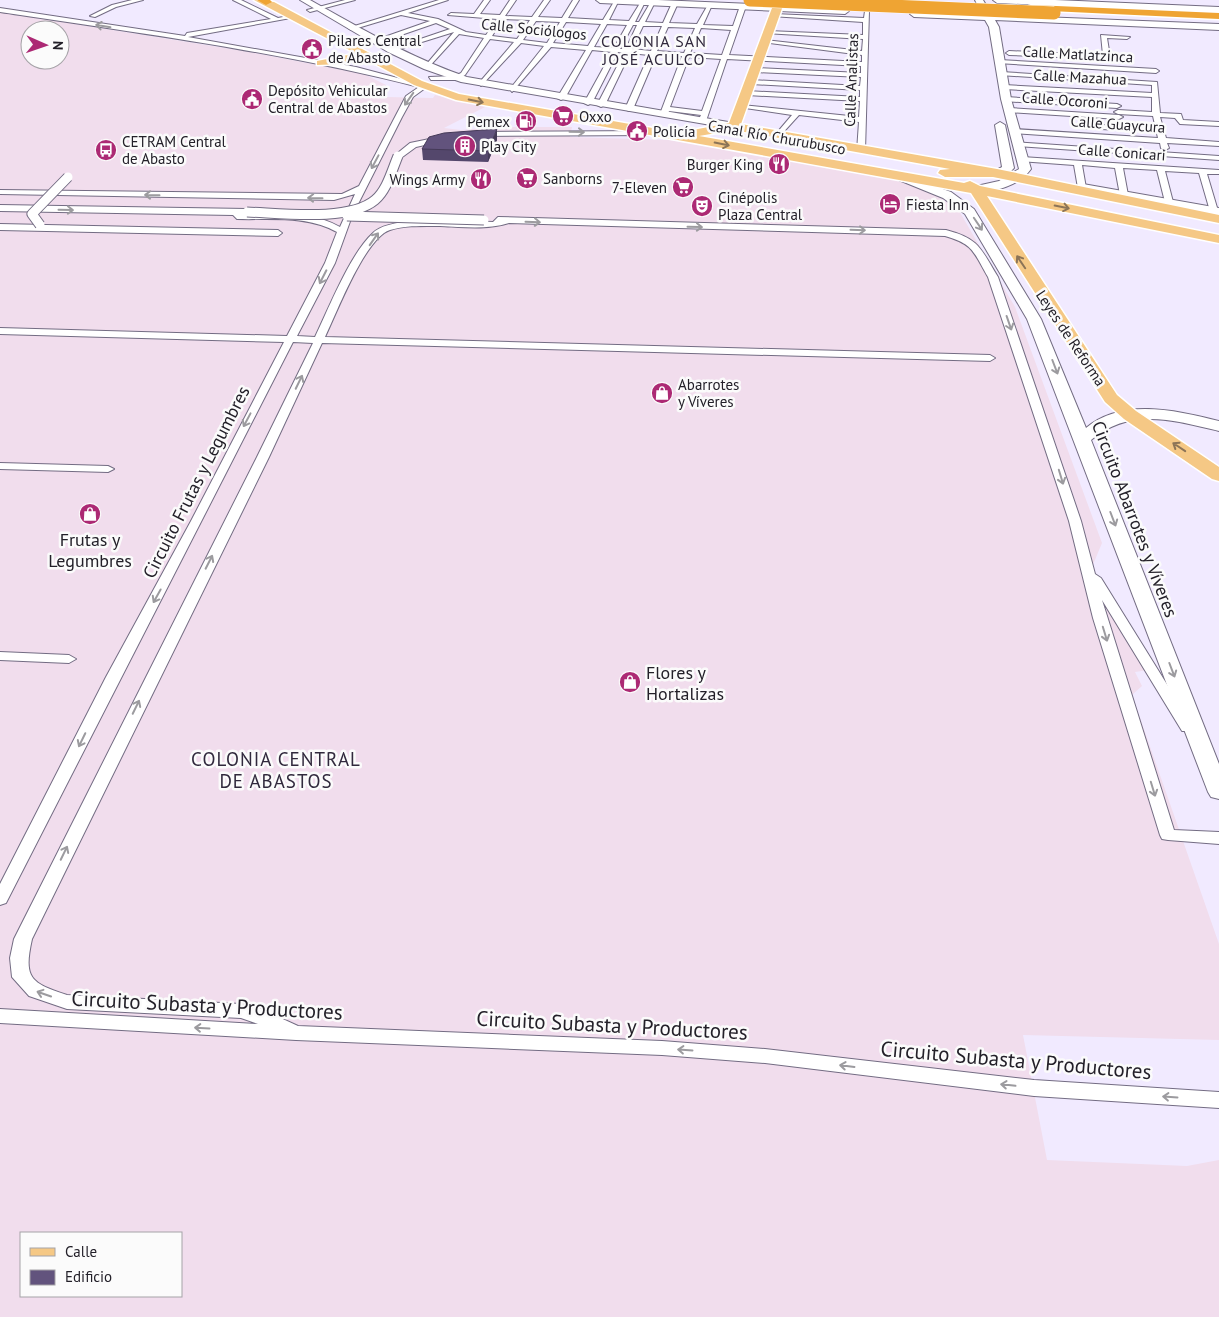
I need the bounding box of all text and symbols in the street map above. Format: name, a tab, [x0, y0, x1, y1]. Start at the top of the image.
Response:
street label: Calle Sociólogos	[480, 14, 588, 44]
north arrow	[20, 20, 70, 70]
one-way arrow	[96, 21, 112, 31]
place label: Pilares Central de Abasto	[328, 31, 422, 67]
district label: COLONIA SAN JOSÉ ACULCO	[601, 31, 707, 69]
street label: Calle Analistas	[840, 33, 862, 127]
public building icon: Pilares Central de Abasto	[300, 37, 324, 61]
text: N	[49, 41, 67, 50]
street label: Calle Matlatzinca	[1022, 42, 1134, 66]
street label: Calle Mazahua	[1033, 65, 1127, 89]
place label: Depósito Vehicular Central de Abastos	[268, 81, 388, 117]
public building icon: Depósito Vehicular Central de Abastos	[240, 87, 264, 111]
street label: Calle Ocoroni	[1021, 88, 1109, 112]
one-way arrow	[404, 92, 414, 106]
one-way arrow	[468, 97, 484, 106]
supermarket icon: Oxxo	[551, 104, 575, 128]
place label: Oxxo	[579, 107, 612, 126]
fuel station icon: Pemex	[514, 109, 538, 133]
street label: Calle Guaycura	[1070, 111, 1166, 137]
place label: Pemex	[467, 112, 510, 131]
street label: Canal Río Churubusco	[707, 116, 847, 158]
public building icon: Policía	[625, 119, 649, 143]
place label: Policía	[653, 122, 696, 141]
one-way arrow	[568, 127, 585, 137]
place label: CETRAM Central de Abasto	[122, 132, 227, 168]
building icon: Play City	[453, 134, 477, 158]
place label: Play City	[481, 137, 536, 156]
bus stop icon: CETRAM Central de Abasto	[94, 138, 118, 162]
street label: Calle Conicari	[1078, 139, 1166, 165]
one-way arrow	[714, 140, 730, 149]
restaurant icon: Burger King	[767, 152, 791, 176]
one-way arrow	[369, 155, 379, 169]
place label: Burger King	[687, 155, 763, 174]
supermarket icon: Sanborns	[515, 166, 539, 190]
restaurant icon: Wings Army	[469, 167, 493, 191]
place label: Sanborns	[543, 169, 602, 188]
place label: Wings Army	[389, 170, 465, 189]
supermarket icon: 7-Eleven	[671, 175, 695, 199]
place label: 7-Eleven	[612, 178, 667, 197]
place label: Cinépolis Plaza Central	[718, 188, 803, 224]
one-way arrow	[144, 190, 160, 199]
hotel icon: Fiesta Inn	[878, 192, 902, 216]
one-way arrow	[307, 193, 323, 203]
theatre icon: Cinépolis Plaza Central	[690, 194, 714, 218]
place label: Fiesta Inn	[906, 195, 969, 214]
one-way arrow	[1054, 203, 1070, 212]
one-way arrow	[58, 205, 74, 215]
one-way arrow	[525, 217, 541, 226]
one-way arrow	[973, 217, 983, 231]
one-way arrow	[687, 222, 703, 232]
one-way arrow	[850, 226, 866, 235]
one-way arrow	[369, 232, 379, 246]
one-way arrow	[1016, 255, 1026, 269]
one-way arrow	[318, 269, 328, 284]
street label: Leyes de Reforma	[1032, 286, 1110, 390]
one-way arrow	[1005, 315, 1014, 331]
one-way arrow	[1050, 359, 1060, 374]
one-way arrow	[294, 375, 304, 390]
place label: Abarrotes y Víveres	[678, 375, 739, 411]
shop icon: Abarrotes y Víveres	[650, 381, 674, 405]
street label: Circuito Frutas y Legumbres	[137, 382, 255, 582]
one-way arrow	[242, 413, 252, 428]
street label: Circuito Abarrotes y Víveres	[1087, 418, 1183, 620]
one-way arrow	[1172, 442, 1186, 452]
one-way arrow	[1056, 469, 1066, 485]
shop icon: Frutas y Legumbres	[78, 502, 102, 526]
one-way arrow	[1109, 511, 1118, 526]
place label: Frutas y Legumbres	[48, 528, 132, 572]
one-way arrow	[205, 555, 214, 570]
one-way arrow	[151, 588, 161, 602]
one-way arrow	[1100, 625, 1110, 641]
place label: Flores y Hortalizas	[646, 661, 724, 705]
one-way arrow	[1168, 662, 1177, 677]
shop icon: Flores y Hortalizas	[618, 670, 642, 694]
one-way arrow	[132, 700, 142, 715]
one-way arrow	[77, 732, 86, 747]
district label: COLONIA CENTRAL DE ABASTOS	[191, 747, 361, 793]
one-way arrow	[1149, 780, 1159, 796]
one-way arrow	[60, 846, 69, 861]
street label: Circuito Subasta y Productores	[71, 984, 343, 1026]
one-way arrow	[36, 989, 52, 998]
street label: Circuito Subasta y Productores	[476, 1004, 748, 1046]
one-way arrow	[194, 1023, 210, 1032]
street label: Circuito Subasta y Productores	[879, 1035, 1153, 1085]
one-way arrow	[678, 1045, 694, 1055]
one-way arrow	[839, 1061, 855, 1071]
one-way arrow	[1001, 1080, 1017, 1090]
one-way arrow	[1163, 1092, 1179, 1101]
legend	[20, 1232, 182, 1297]
text: Calle	[65, 1242, 97, 1261]
text: Edificio	[65, 1267, 112, 1286]

